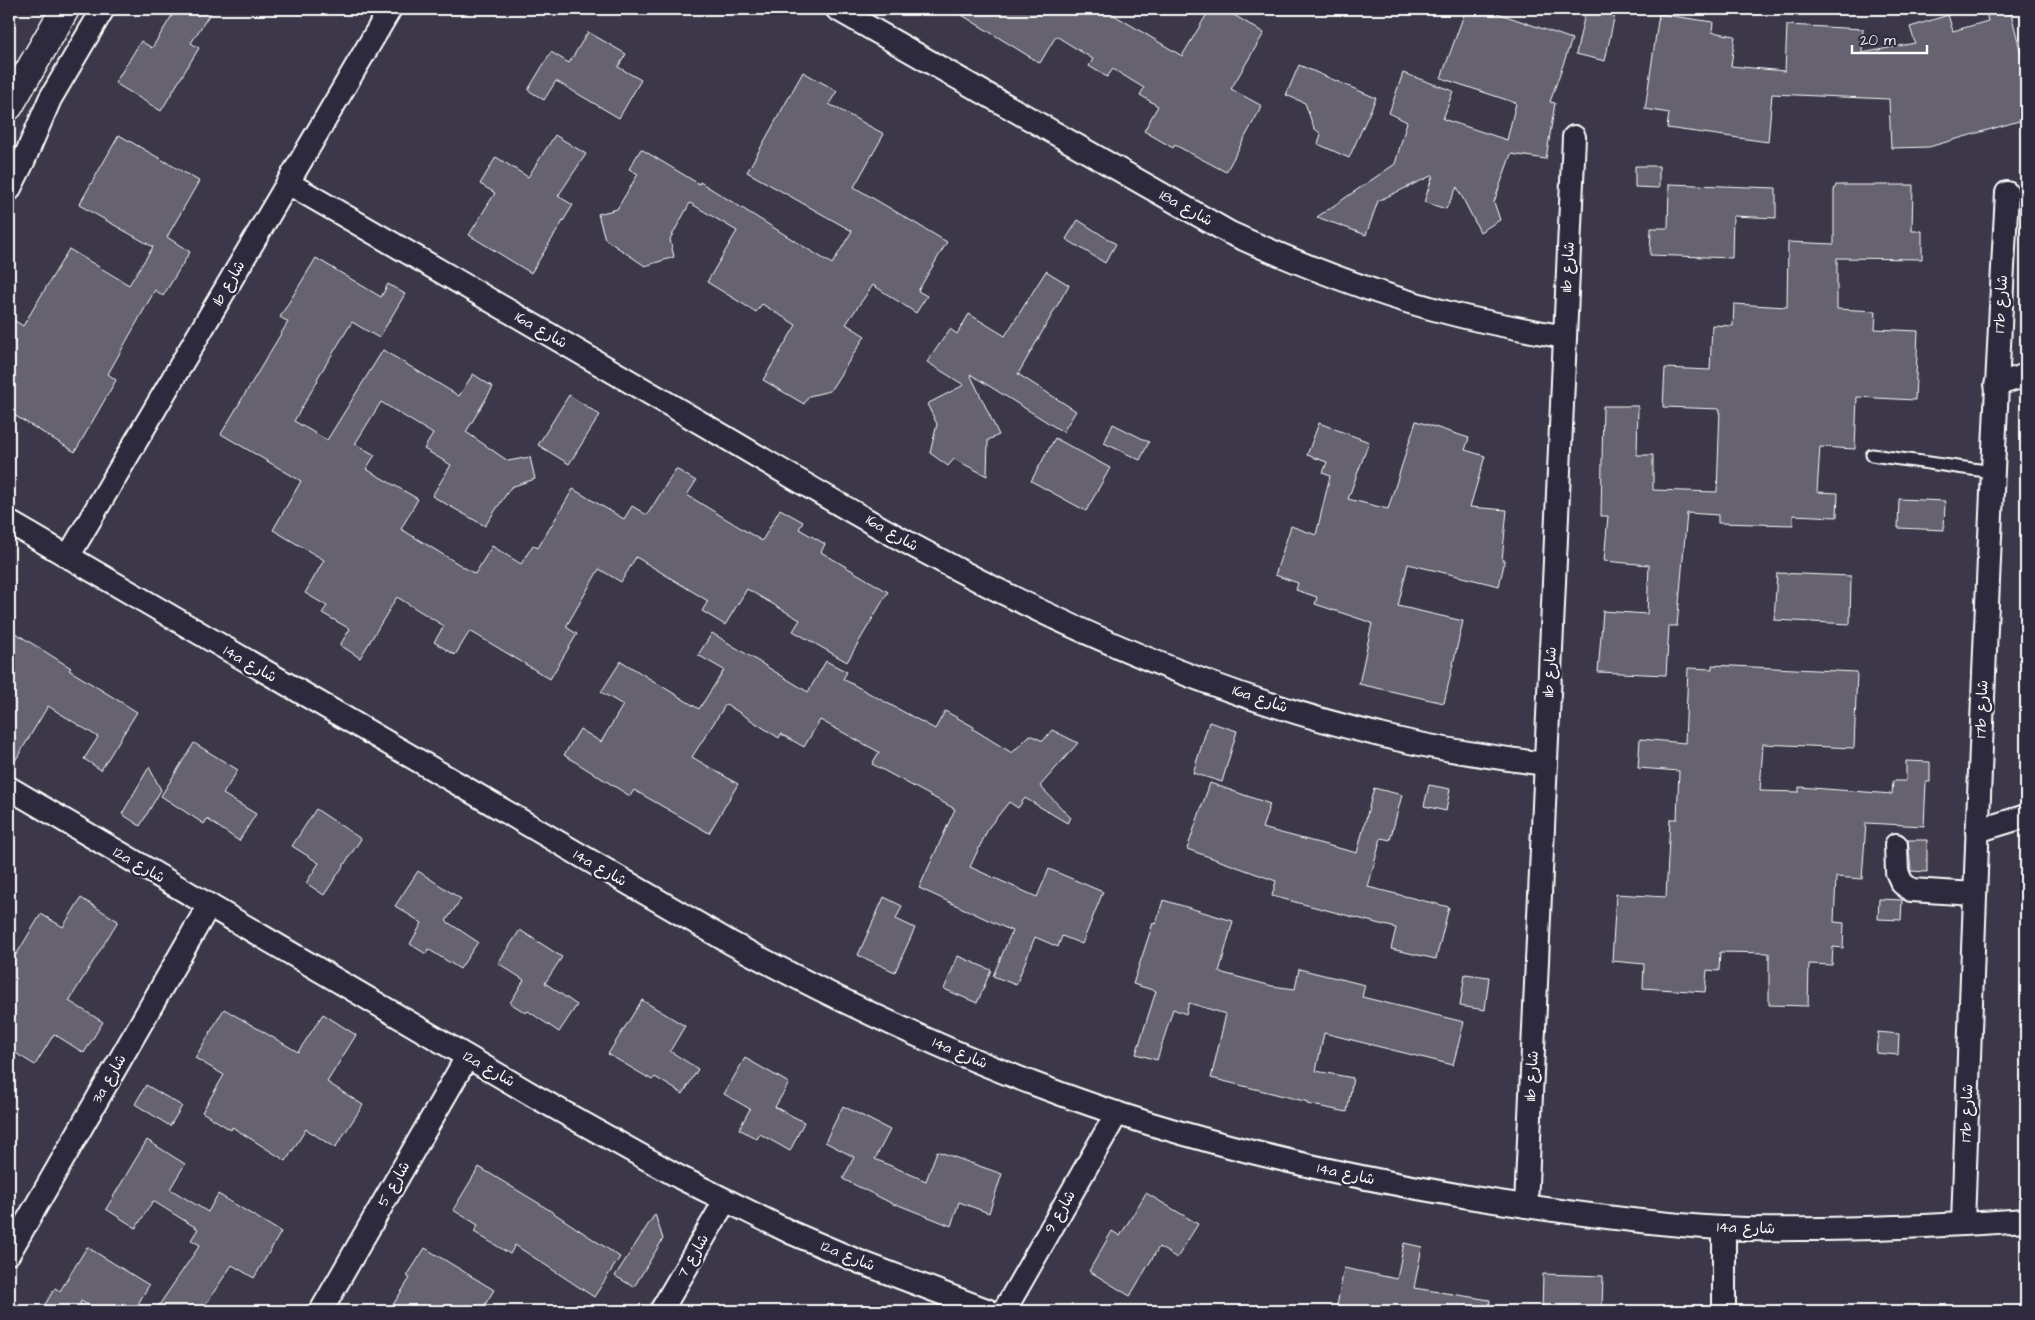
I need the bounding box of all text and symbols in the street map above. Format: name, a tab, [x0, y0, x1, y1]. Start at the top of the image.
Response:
scale bar	[1852, 22, 1928, 54]
text: 20 m	[1860, 30, 1896, 51]
street label: 18a شارع	[1156, 185, 1216, 231]
street label: 11b شارع	[1556, 241, 1580, 293]
street label: 1b شارع	[208, 257, 250, 309]
street label: 17b شارع	[1989, 274, 2013, 334]
street label: 16a شارع	[511, 307, 571, 353]
street label: 16a شارع	[862, 510, 922, 556]
street label: 14a شارع	[220, 640, 280, 688]
street label: 11b شارع	[1538, 646, 1562, 698]
street label: 16a شارع	[1229, 680, 1291, 718]
street label: 17b شارع	[1970, 680, 1994, 738]
street label: 12a شارع	[109, 842, 169, 888]
street label: 14a شارع	[570, 844, 630, 892]
street label: 14a شارع	[929, 1032, 991, 1074]
street label: 12a شارع	[459, 1046, 519, 1092]
street label: 3a شارع	[86, 1050, 132, 1108]
street label: 11b شارع	[1520, 1050, 1544, 1102]
street label: 17b شارع	[1955, 1084, 1979, 1142]
street label: شارع 5	[373, 1157, 415, 1211]
street label: 14a شارع	[1315, 1158, 1377, 1190]
street label: شارع 9	[1039, 1186, 1081, 1238]
street label: 14a شارع	[1717, 1216, 1775, 1240]
street label: شارع 7	[672, 1230, 714, 1282]
street label: 12a شارع	[818, 1236, 878, 1276]

